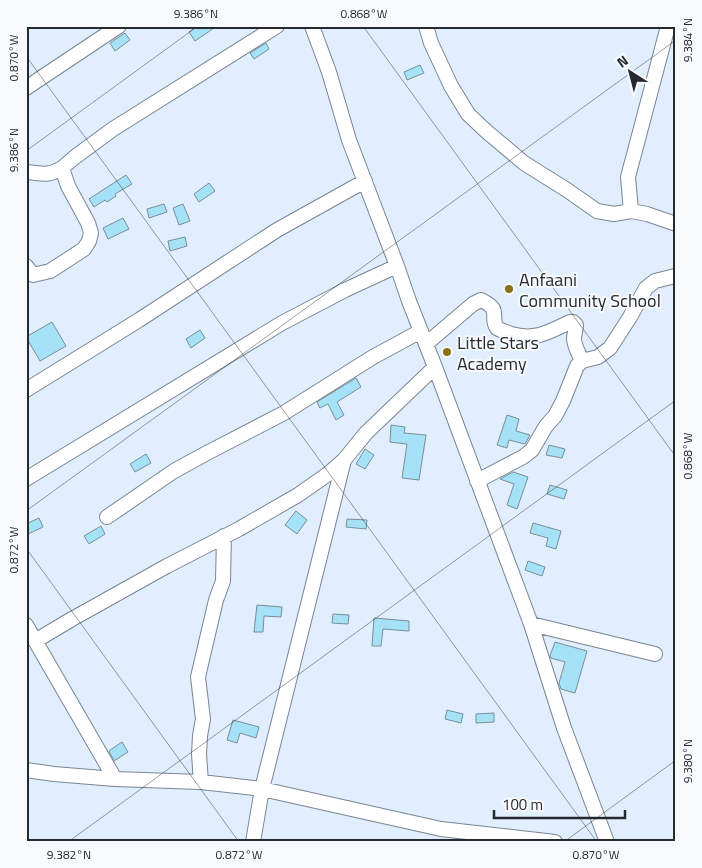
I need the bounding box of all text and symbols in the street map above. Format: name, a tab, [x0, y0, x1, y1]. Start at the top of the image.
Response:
text: 9.386°N	[174, 4, 218, 23]
text: 0.868°W	[341, 4, 388, 23]
text: 9.384°N	[678, 18, 697, 62]
text: 0.870°W	[4, 34, 23, 81]
north arrow	[604, 48, 654, 98]
text: N	[612, 50, 632, 72]
text: 9.386°N	[4, 128, 23, 172]
place label: Anfaani Community School	[519, 266, 661, 314]
marker: Anfaani Community School	[503, 283, 515, 295]
place label: Little Stars Academy	[457, 329, 539, 377]
marker: Little Stars Academy	[441, 346, 453, 358]
text: 0.868°W	[678, 432, 697, 479]
text: 0.872°W	[4, 526, 23, 573]
text: 9.380°N	[678, 739, 697, 783]
scale bar	[494, 788, 626, 820]
text: 100 m	[502, 793, 543, 816]
text: 9.382°N	[47, 845, 91, 864]
text: 0.872°W	[216, 845, 263, 864]
text: 0.870°W	[573, 845, 620, 864]

